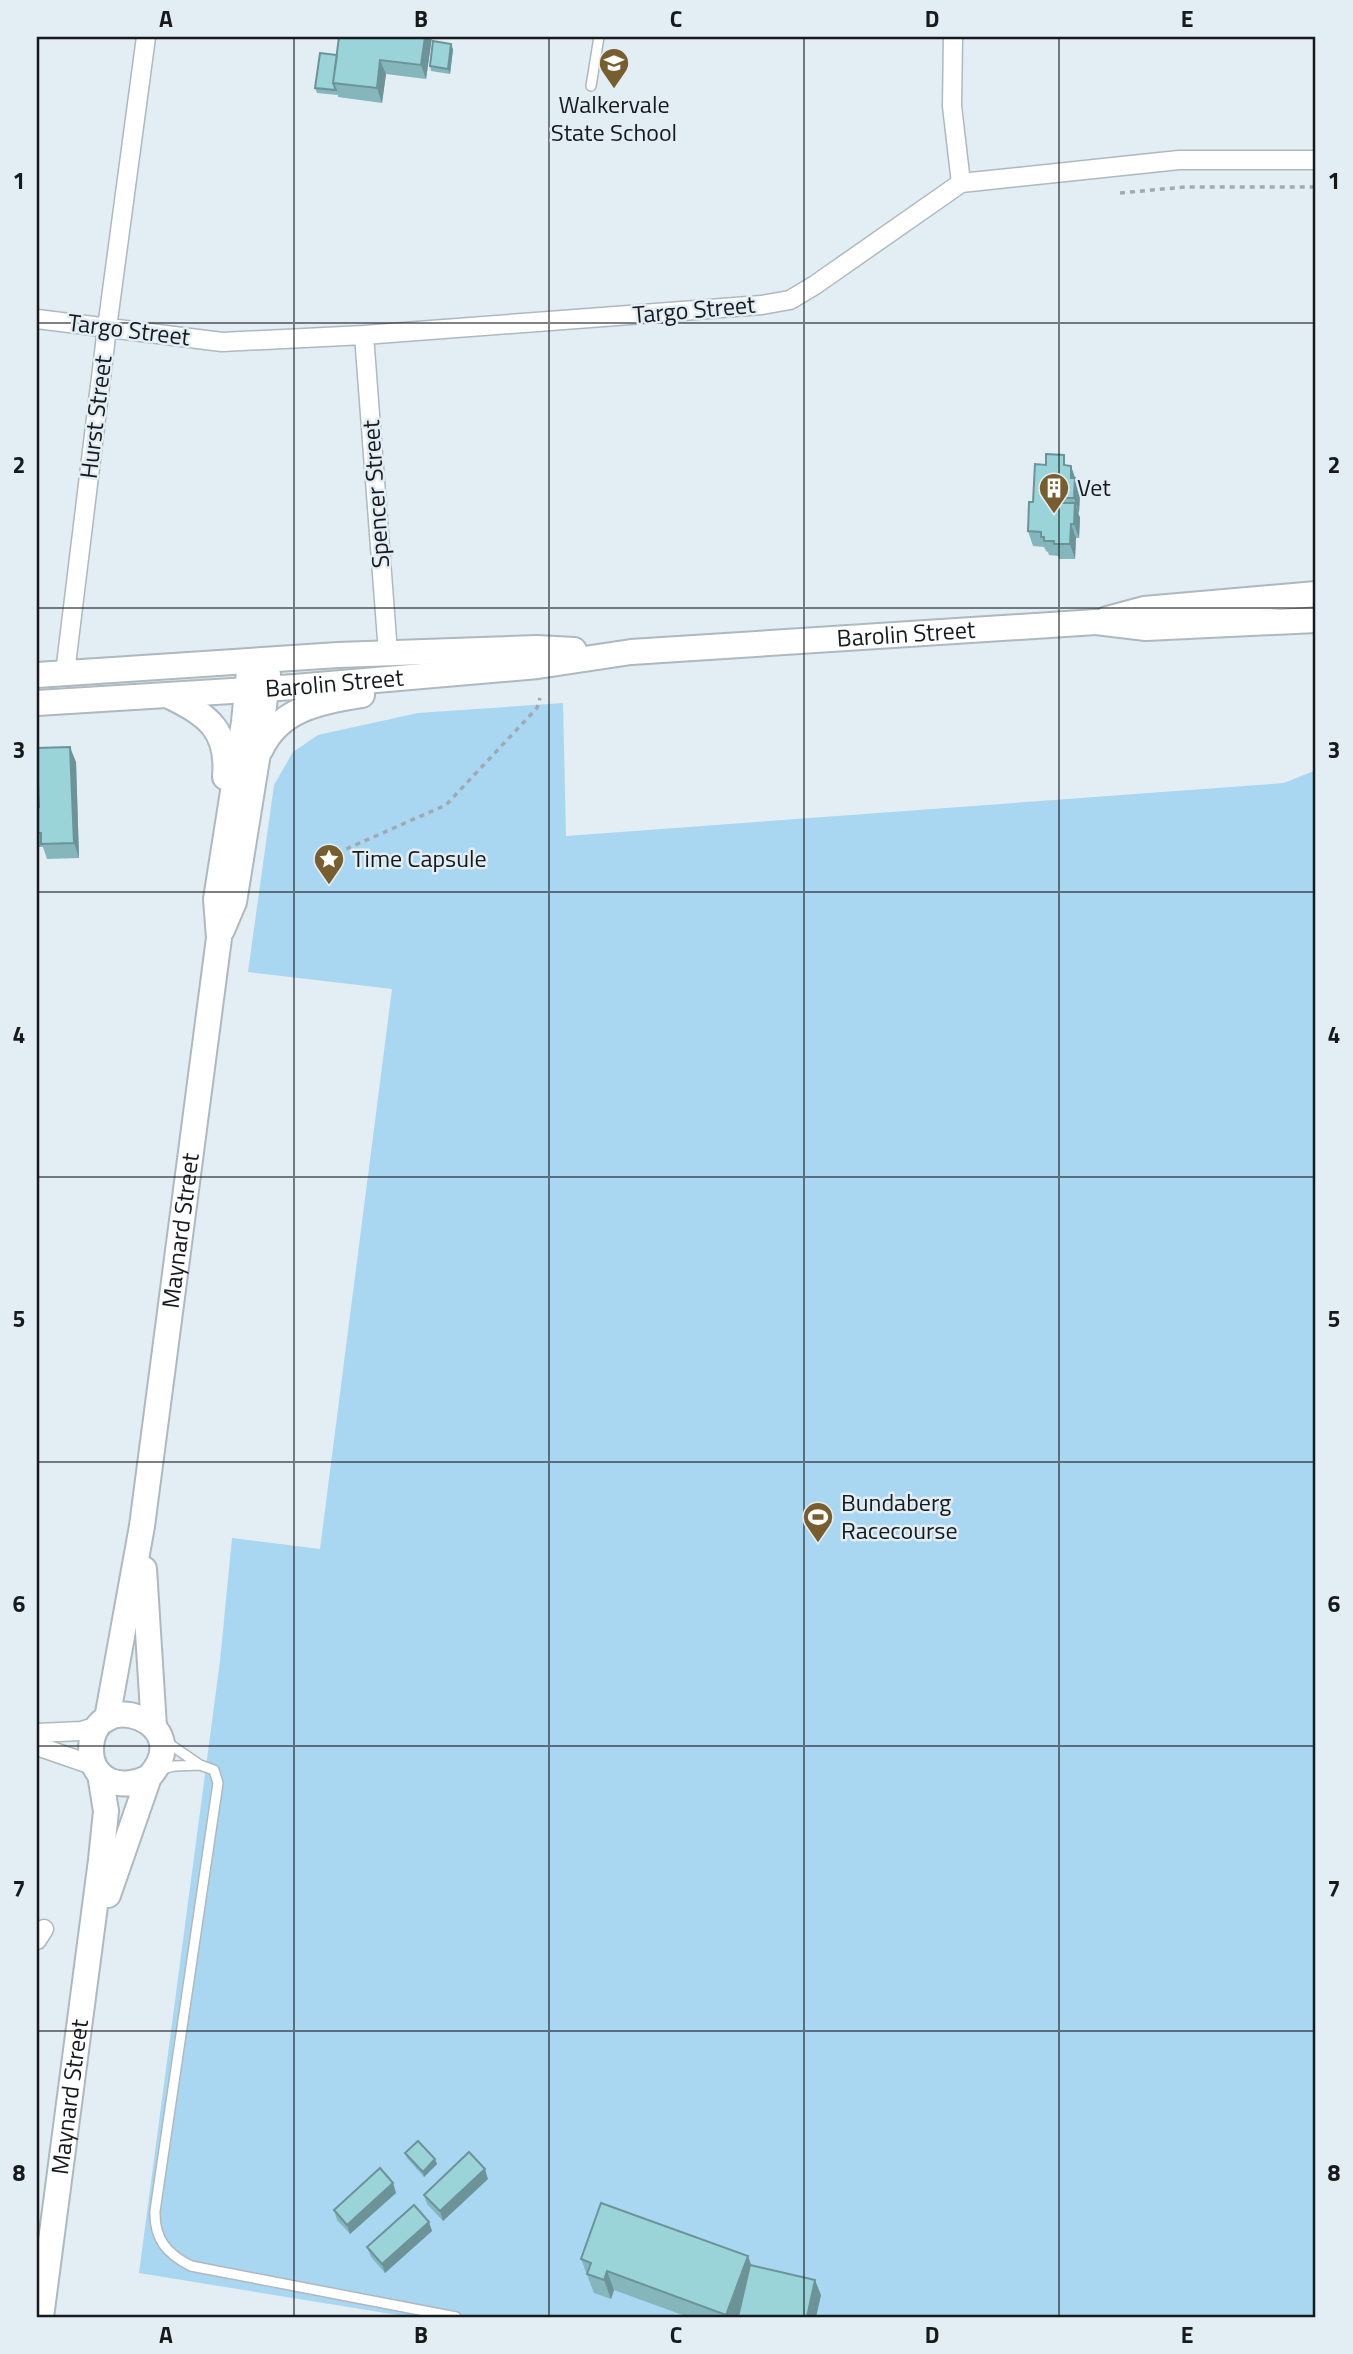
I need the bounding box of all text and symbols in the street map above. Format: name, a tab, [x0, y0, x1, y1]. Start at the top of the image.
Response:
text: A	[159, 1, 173, 36]
text: B	[414, 1, 428, 36]
text: C	[670, 1, 682, 36]
text: D	[925, 1, 939, 36]
text: E	[1181, 1, 1193, 36]
school or university icon: Walkervale State School	[597, 46, 631, 90]
place label: Walkervale State School	[551, 86, 677, 150]
text: 1	[13, 163, 25, 198]
text: 1	[1328, 163, 1340, 198]
street label: Targo Street	[631, 286, 757, 332]
street label: Targo Street	[66, 304, 193, 354]
street label: Hurst Street	[70, 353, 120, 481]
street label: Spencer Street	[352, 418, 398, 569]
text: 2	[13, 447, 25, 482]
text: 2	[1328, 447, 1340, 482]
place label: Vet	[1077, 469, 1111, 505]
building icon: Vet	[1037, 471, 1071, 515]
street label: Barolin Street	[836, 611, 977, 656]
street label: Barolin Street	[264, 659, 405, 706]
text: 3	[13, 732, 25, 767]
text: 3	[1328, 732, 1340, 767]
place label: Time Capsule	[352, 840, 487, 876]
place icon: Time Capsule	[312, 842, 346, 886]
text: 4	[13, 1017, 25, 1052]
text: 4	[1328, 1017, 1340, 1052]
street label: Maynard Street	[152, 1150, 208, 1310]
text: 5	[13, 1301, 25, 1336]
text: 5	[1328, 1301, 1340, 1336]
place label: Bundaberg Racecourse	[841, 1484, 958, 1548]
sports icon: Bundaberg Racecourse	[801, 1500, 835, 1544]
text: 6	[13, 1586, 26, 1621]
text: 6	[1328, 1586, 1341, 1621]
text: 7	[13, 1871, 25, 1906]
text: 7	[1328, 1871, 1340, 1906]
street label: Maynard Street	[41, 2016, 97, 2177]
text: 8	[13, 2155, 26, 2190]
text: 8	[1328, 2155, 1341, 2190]
text: A	[159, 2317, 173, 2352]
text: B	[414, 2317, 428, 2352]
text: C	[670, 2317, 682, 2352]
text: D	[925, 2317, 939, 2352]
text: E	[1181, 2317, 1193, 2352]

